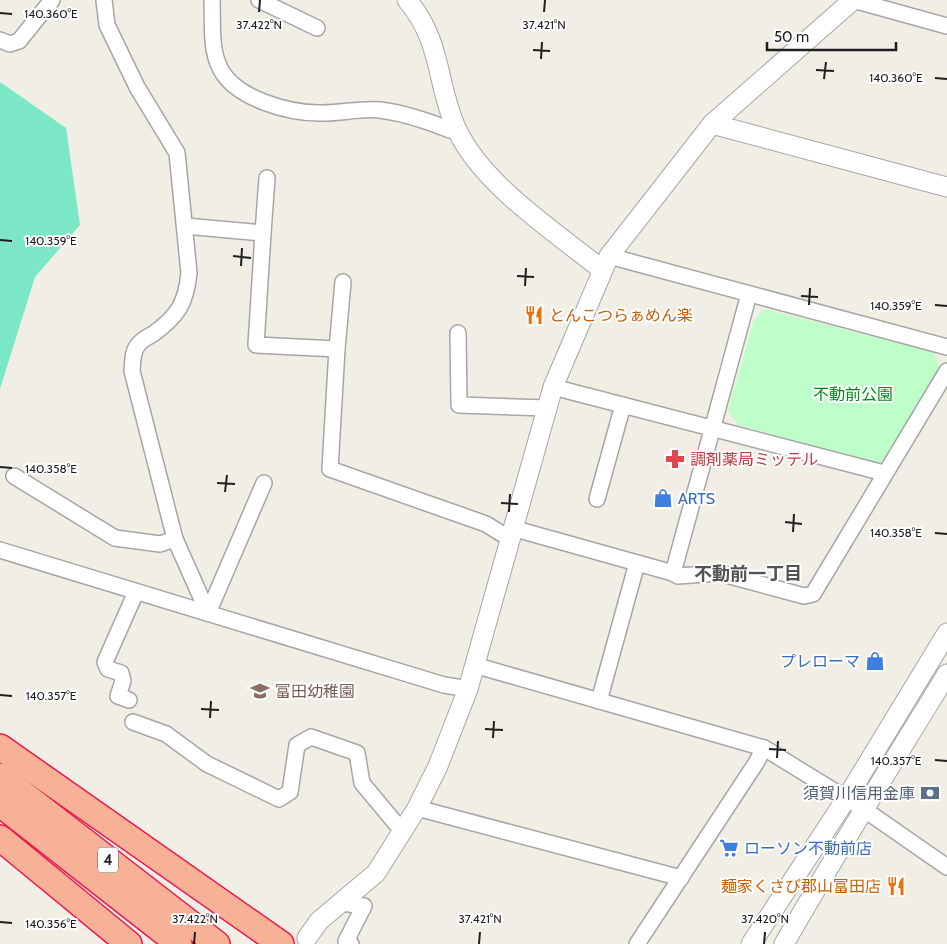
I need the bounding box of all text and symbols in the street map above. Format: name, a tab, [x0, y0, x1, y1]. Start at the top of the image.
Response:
text: 140.360°E	[24, 6, 78, 21]
text: 37.422°N	[236, 17, 282, 32]
text: 37.421°N	[522, 17, 566, 32]
scale bar	[767, 20, 896, 52]
text: 50 m	[774, 28, 809, 46]
text: 140.360°E	[869, 70, 923, 85]
text: 140.359°E	[25, 233, 77, 248]
text: 140.359°E	[870, 298, 922, 313]
restaurant icon: とんこつらぁめん楽	[523, 304, 545, 326]
place label: とんこつらぁめん楽	[549, 306, 693, 325]
park label: 不動前公園	[813, 385, 893, 404]
pharmacy icon: 調剤薬局ミッテル	[664, 448, 686, 470]
place label: 調剤薬局ミッテル	[690, 450, 818, 469]
text: 140.358°E	[25, 461, 77, 476]
shop icon: ARTS	[652, 487, 674, 509]
place label: ARTS	[678, 489, 715, 508]
text: 140.358°E	[870, 525, 922, 540]
district label: 不動前一丁目	[694, 563, 802, 585]
shop icon: プレローマ	[864, 650, 886, 672]
place label: プレローマ	[780, 652, 860, 671]
school or university icon: 富田幼稚園	[249, 680, 271, 702]
place label: 富田幼稚園	[275, 682, 355, 701]
text: 140.357°E	[26, 688, 77, 703]
text: 140.357°E	[871, 753, 922, 768]
bank icon: 須賀川信用金庫	[919, 782, 941, 804]
place label: 須賀川信用金庫	[803, 784, 915, 803]
supermarket icon: ローソン不動前店	[718, 837, 740, 859]
place label: ローソン不動前店	[744, 839, 872, 858]
road number: 4	[98, 848, 118, 872]
restaurant icon: 麺家くさび郡山富田店	[885, 875, 907, 897]
place label: 麺家くさび郡山富田店	[721, 877, 881, 896]
text: 37.422°N	[172, 911, 218, 926]
text: 37.421°N	[458, 911, 502, 926]
text: 37.420°N	[741, 911, 789, 926]
text: 140.356°E	[25, 916, 77, 931]

